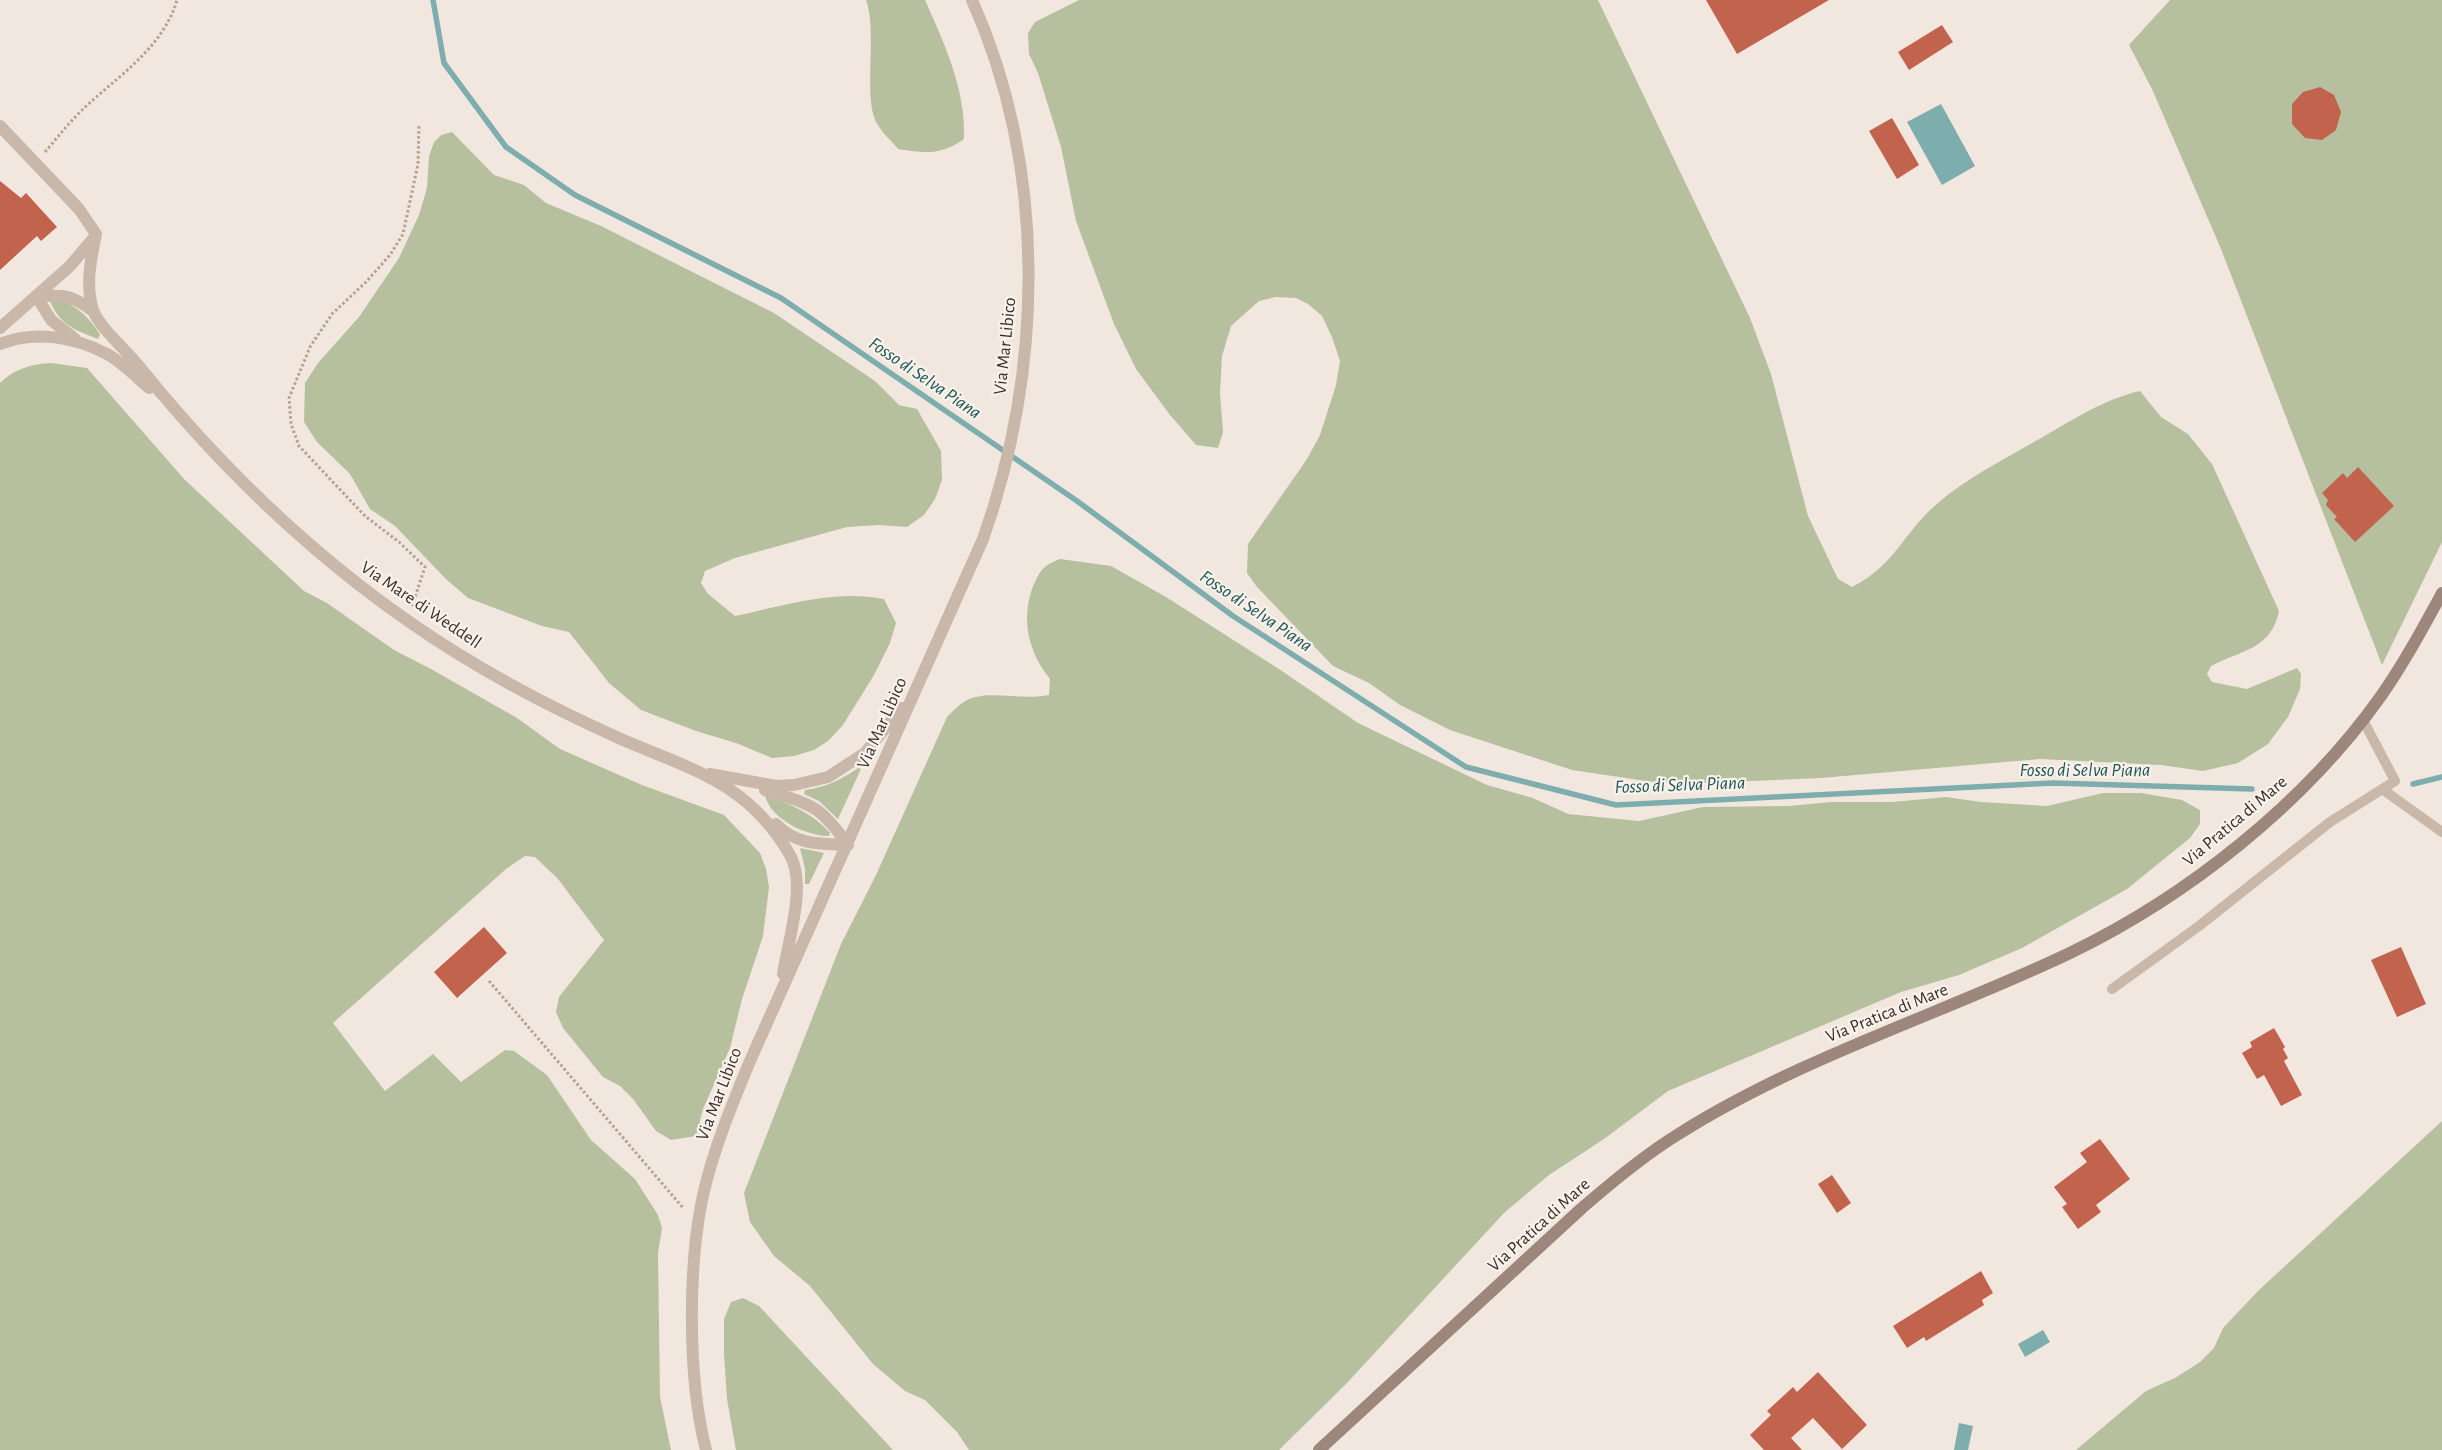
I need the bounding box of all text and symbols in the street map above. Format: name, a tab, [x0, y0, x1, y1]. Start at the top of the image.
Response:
street label: Via Mar Libico	[989, 296, 1021, 396]
water label: Fosso di Selva Piana	[864, 332, 986, 424]
street label: Via Mare di Weddell	[356, 557, 486, 653]
water label: Fosso di Selva Piana	[1195, 565, 1317, 657]
street label: Via Mar Libico	[852, 674, 912, 772]
water label: Fosso di Selva Piana	[2020, 759, 2150, 781]
water label: Fosso di Selva Piana	[1614, 771, 1746, 799]
street label: Via Pratica di Mare	[2178, 771, 2292, 871]
street label: Via Pratica di Mare	[1823, 979, 1951, 1047]
street label: Via Mar Libico	[691, 1044, 747, 1144]
street label: Via Pratica di Mare	[1484, 1174, 1594, 1276]

